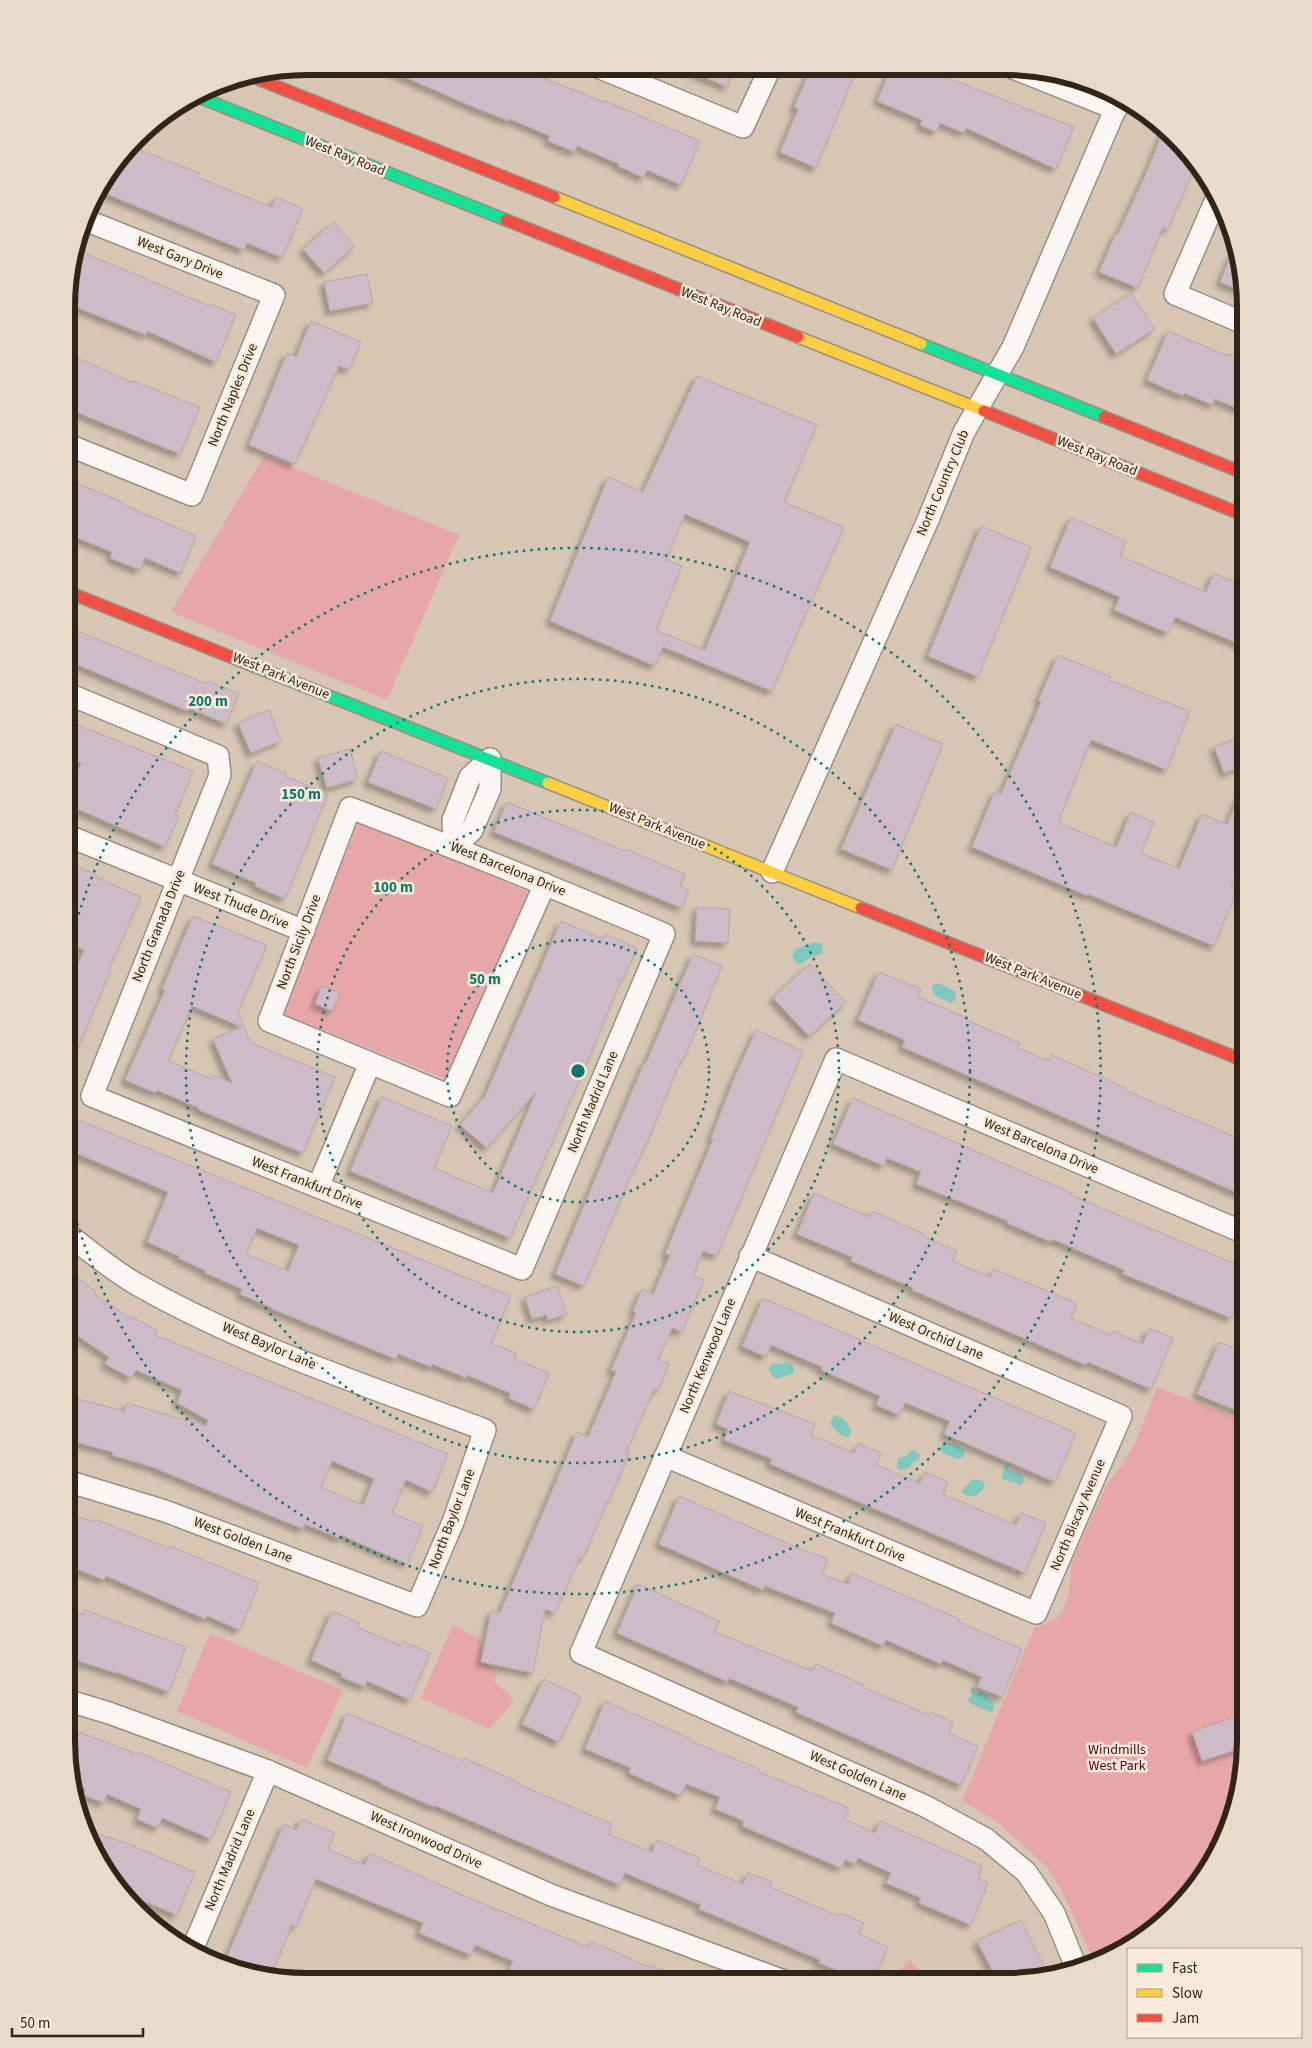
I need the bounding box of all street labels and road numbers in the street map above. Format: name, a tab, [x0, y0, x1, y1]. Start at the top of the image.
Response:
street label: West Ray Road	[302, 131, 388, 181]
street label: West Gary Drive	[134, 232, 226, 284]
street label: West Ray Road	[678, 282, 764, 332]
street label: North Naples Drive	[203, 340, 263, 450]
street label: North Country Club	[912, 427, 975, 539]
street label: West Ray Road	[1054, 431, 1140, 481]
street label: West Park Avenue	[229, 647, 333, 705]
street label: West Park Avenue	[605, 797, 709, 855]
street label: West Barcelona Drive	[447, 837, 569, 901]
street label: North Granada Drive	[127, 867, 191, 985]
street label: West Thude Drive	[190, 878, 292, 934]
street label: North Sicily Drive	[272, 891, 326, 993]
street label: West Park Avenue	[981, 947, 1085, 1005]
street label: North Madrid Lane	[563, 1048, 624, 1156]
street label: West Barcelona Drive	[980, 1113, 1102, 1179]
street label: West Frankfurt Drive	[248, 1152, 366, 1214]
street label: North Kenwood Lane	[675, 1295, 741, 1417]
street label: West Orchid Lane	[885, 1307, 987, 1365]
street label: West Baylor Lane	[219, 1317, 319, 1375]
street label: North Biscay Avenue	[1045, 1456, 1111, 1574]
street label: North Baylor Lane	[424, 1466, 480, 1572]
street label: West Frankfurt Drive	[792, 1503, 908, 1567]
street label: West Golden Lane	[191, 1512, 295, 1568]
street label: West Golden Lane	[806, 1746, 910, 1806]
street label: North Madrid Lane	[200, 1806, 261, 1914]
street label: West Ironwood Drive	[367, 1806, 485, 1874]

